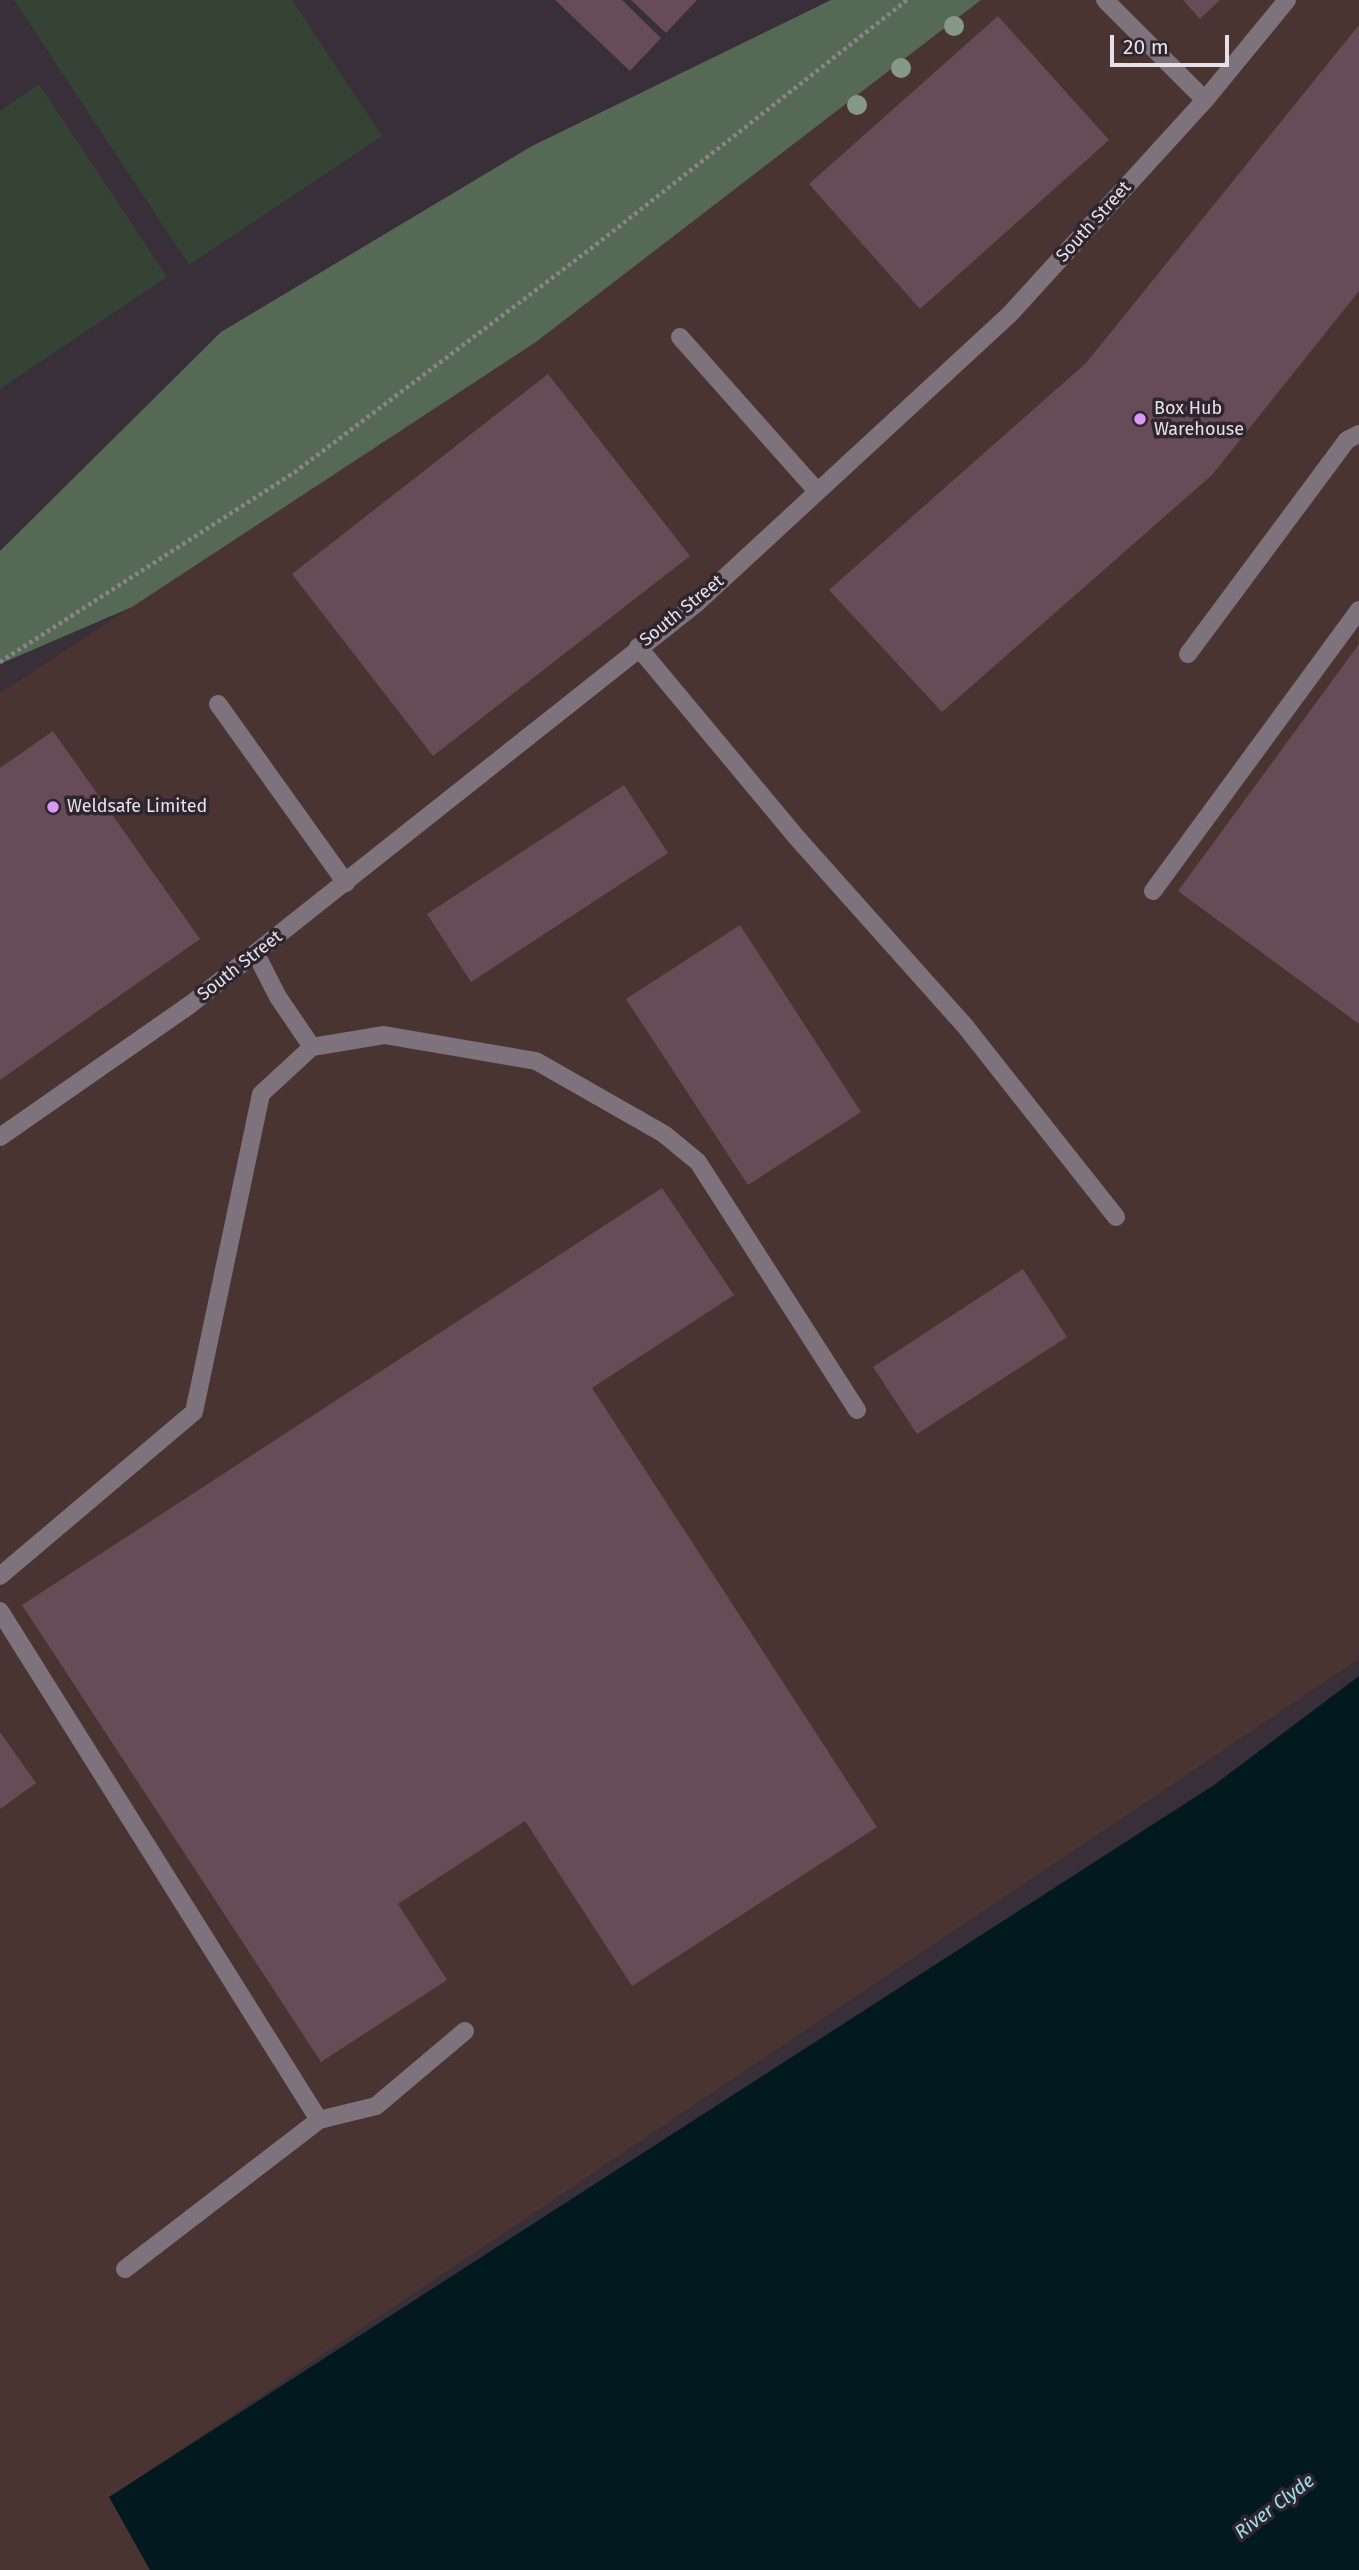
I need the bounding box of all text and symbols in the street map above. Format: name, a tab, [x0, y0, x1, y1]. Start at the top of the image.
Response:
scale bar	[1114, 21, 1233, 65]
text: 20 m	[1123, 34, 1169, 60]
street label: South Street	[1052, 177, 1136, 267]
place label: Box Hub Warehouse	[1154, 398, 1244, 440]
marker: Box Hub Warehouse	[1132, 411, 1148, 427]
street label: South Street	[636, 571, 728, 651]
place label: Weldsafe Limited	[67, 796, 207, 818]
marker: Weldsafe Limited	[45, 799, 61, 815]
street label: South Street	[193, 926, 287, 1006]
water label: River Clyde	[1231, 2470, 1319, 2544]

